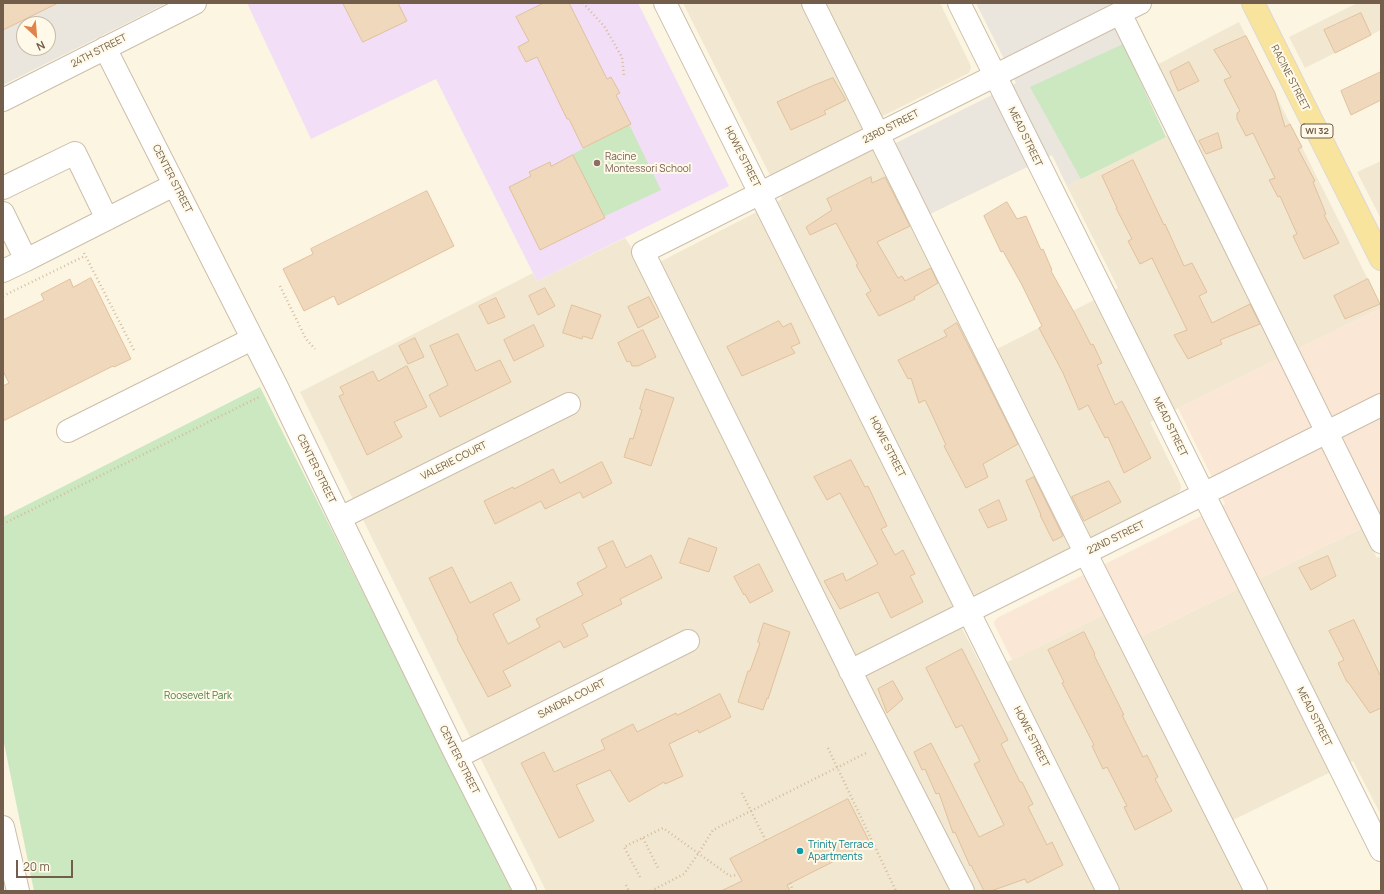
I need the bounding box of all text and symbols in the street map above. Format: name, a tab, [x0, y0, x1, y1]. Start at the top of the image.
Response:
north arrow	[16, 16, 56, 56]
street label: 24TH STREET	[69, 32, 129, 70]
text: N	[34, 38, 48, 55]
street label: RACINE STREET	[1268, 43, 1312, 113]
street label: MEAD STREET	[1005, 105, 1045, 169]
street label: 23RD STREET	[861, 108, 921, 146]
road number: WI 32	[1301, 124, 1333, 138]
street label: HOWE STREET	[722, 125, 762, 189]
street label: CENTER STREET	[150, 143, 194, 215]
place label: Racine Montessori School	[605, 151, 691, 174]
marker: Racine Montessori School	[592, 158, 602, 168]
street label: MEAD STREET	[1150, 395, 1190, 459]
street label: HOWE STREET	[867, 415, 907, 479]
street label: CENTER STREET	[294, 432, 338, 506]
street label: VALERIE COURT	[419, 439, 489, 483]
street label: 22ND STREET	[1085, 519, 1147, 557]
street label: SANDRA COURT	[536, 677, 608, 721]
street label: MEAD STREET	[1294, 685, 1334, 749]
park label: Roosevelt Park	[164, 690, 232, 702]
street label: HOWE STREET	[1011, 705, 1051, 769]
street label: CENTER STREET	[437, 724, 481, 796]
place label: Trinity Terrace Apartments	[808, 839, 874, 862]
marker: Trinity Terrace Apartments	[795, 846, 805, 856]
scale bar	[18, 852, 75, 878]
text: 20 m	[23, 858, 50, 875]

